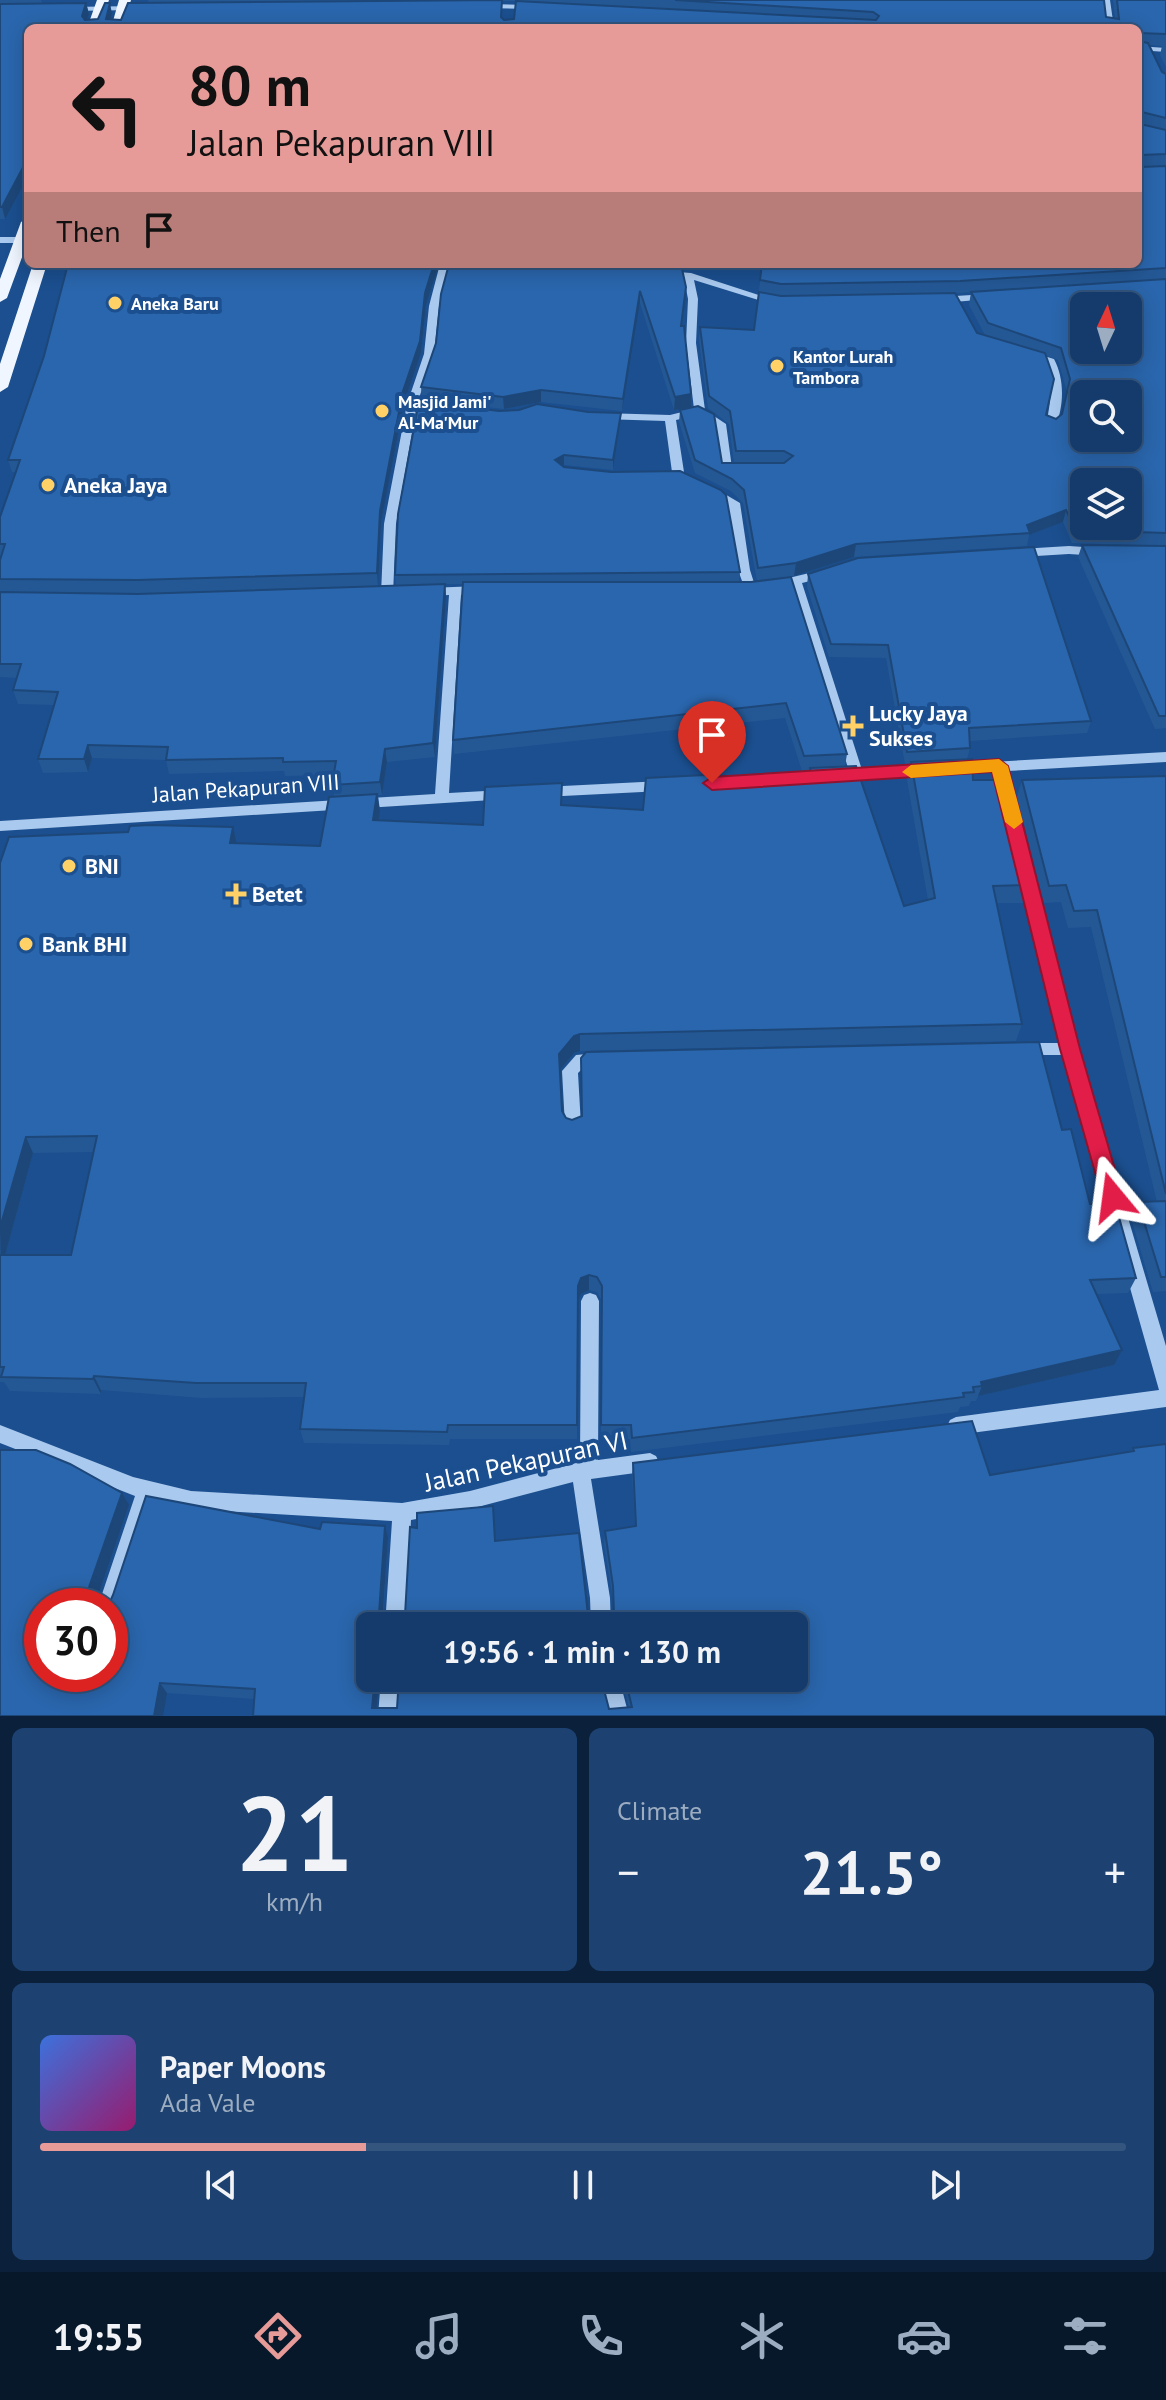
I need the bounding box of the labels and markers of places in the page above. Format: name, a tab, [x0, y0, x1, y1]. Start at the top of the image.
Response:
place label: Aneka Baru	[131, 292, 219, 315]
marker: Aneka Baru	[106, 294, 124, 312]
place label: Kantor Lurah Tambora	[793, 345, 893, 389]
marker: Kantor Lurah Tambora	[768, 357, 786, 375]
place label: Masjid Jami' Al-Ma'Mur	[398, 390, 492, 434]
marker: Masjid Jami' Al-Ma'Mur	[373, 402, 391, 420]
place label: Aneka Jaya	[64, 471, 168, 499]
marker: Aneka Jaya	[39, 476, 57, 494]
place label: Lucky Jaya Sukses	[869, 699, 968, 752]
pin	[678, 701, 746, 783]
marker: Lucky Jaya Sukses	[844, 717, 862, 735]
place label: BNI	[85, 852, 119, 880]
marker: BNI	[60, 857, 78, 875]
place label: Betet	[252, 880, 303, 908]
marker: Betet	[227, 885, 245, 903]
place label: Bank BHI	[42, 930, 127, 958]
marker: Bank BHI	[17, 935, 35, 953]

